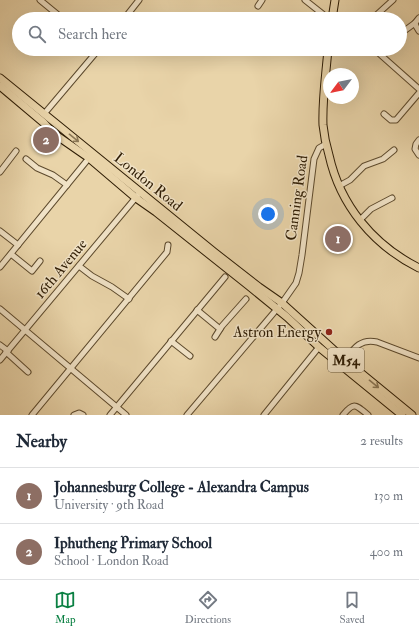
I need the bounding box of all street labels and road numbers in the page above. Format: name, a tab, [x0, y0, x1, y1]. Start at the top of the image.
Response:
street label: London Road	[110, 149, 187, 216]
street label: Canning Road	[282, 153, 312, 242]
street label: 16th Avenue	[31, 235, 91, 303]
road number: M54	[328, 348, 364, 372]

